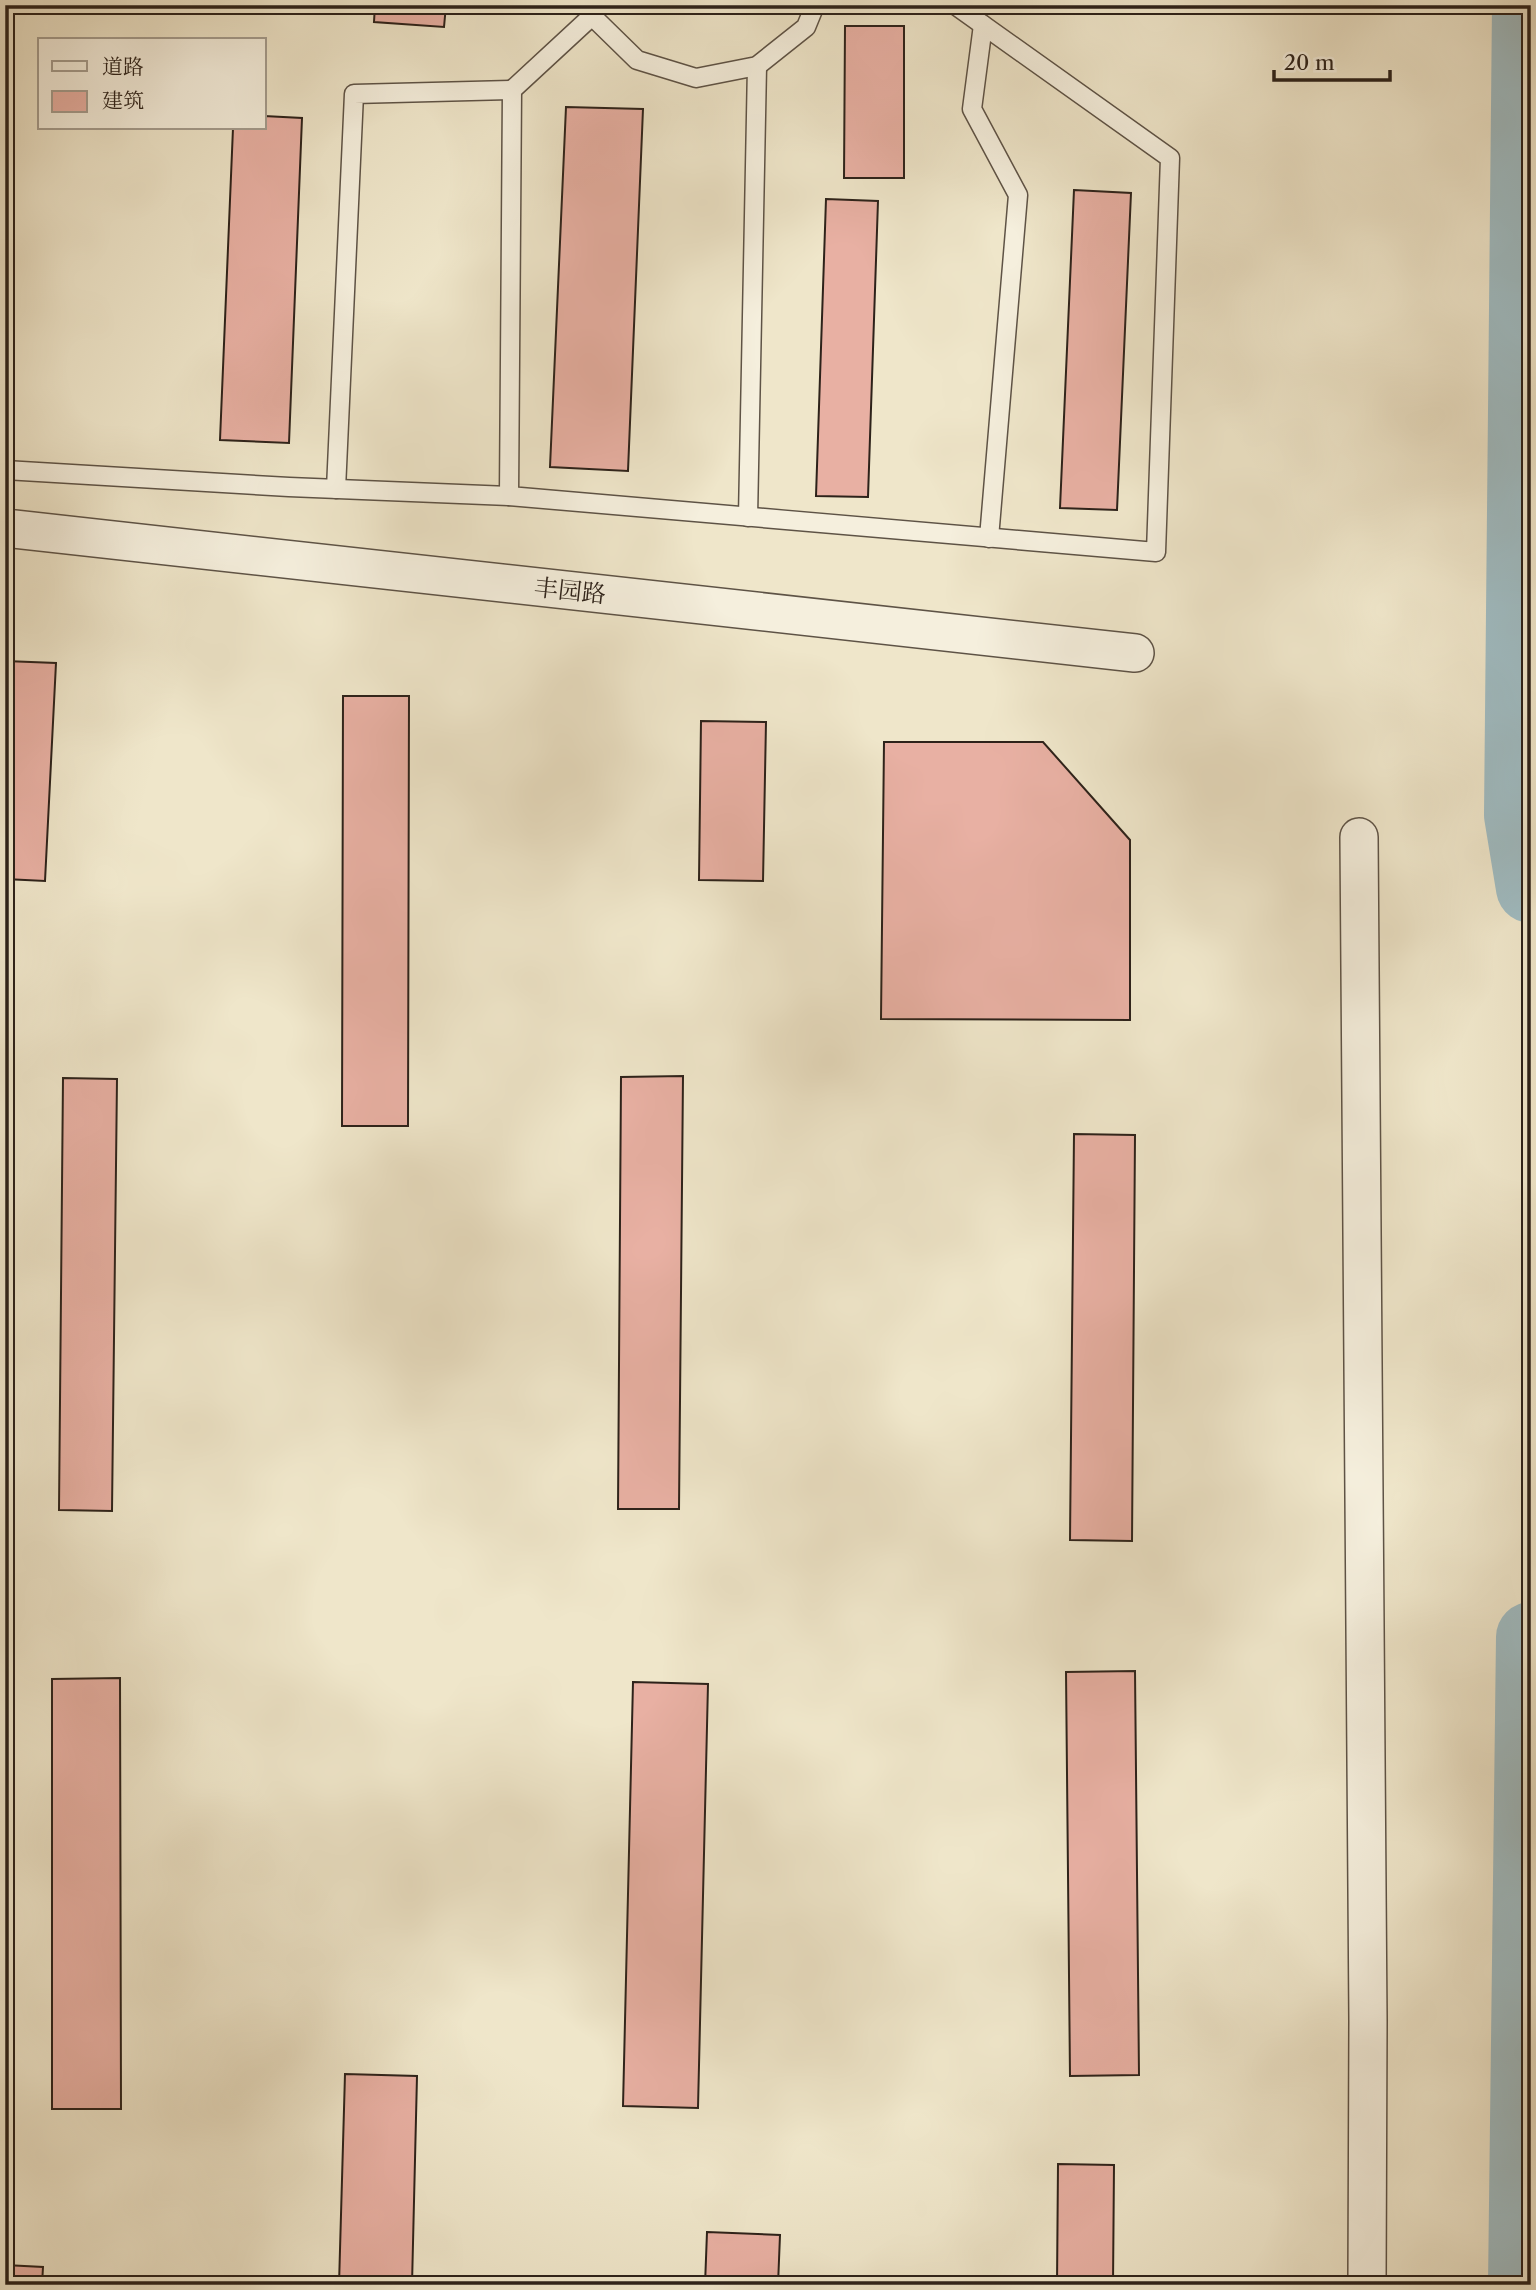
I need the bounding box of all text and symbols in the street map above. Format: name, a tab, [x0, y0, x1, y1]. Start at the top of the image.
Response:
legend	[38, 38, 266, 130]
scale bar	[1274, 38, 1389, 82]
text: 20 m	[1284, 50, 1335, 75]
text: 道路	[102, 54, 144, 79]
text: 建筑	[102, 88, 144, 113]
street label: 丰园路	[533, 572, 607, 609]

